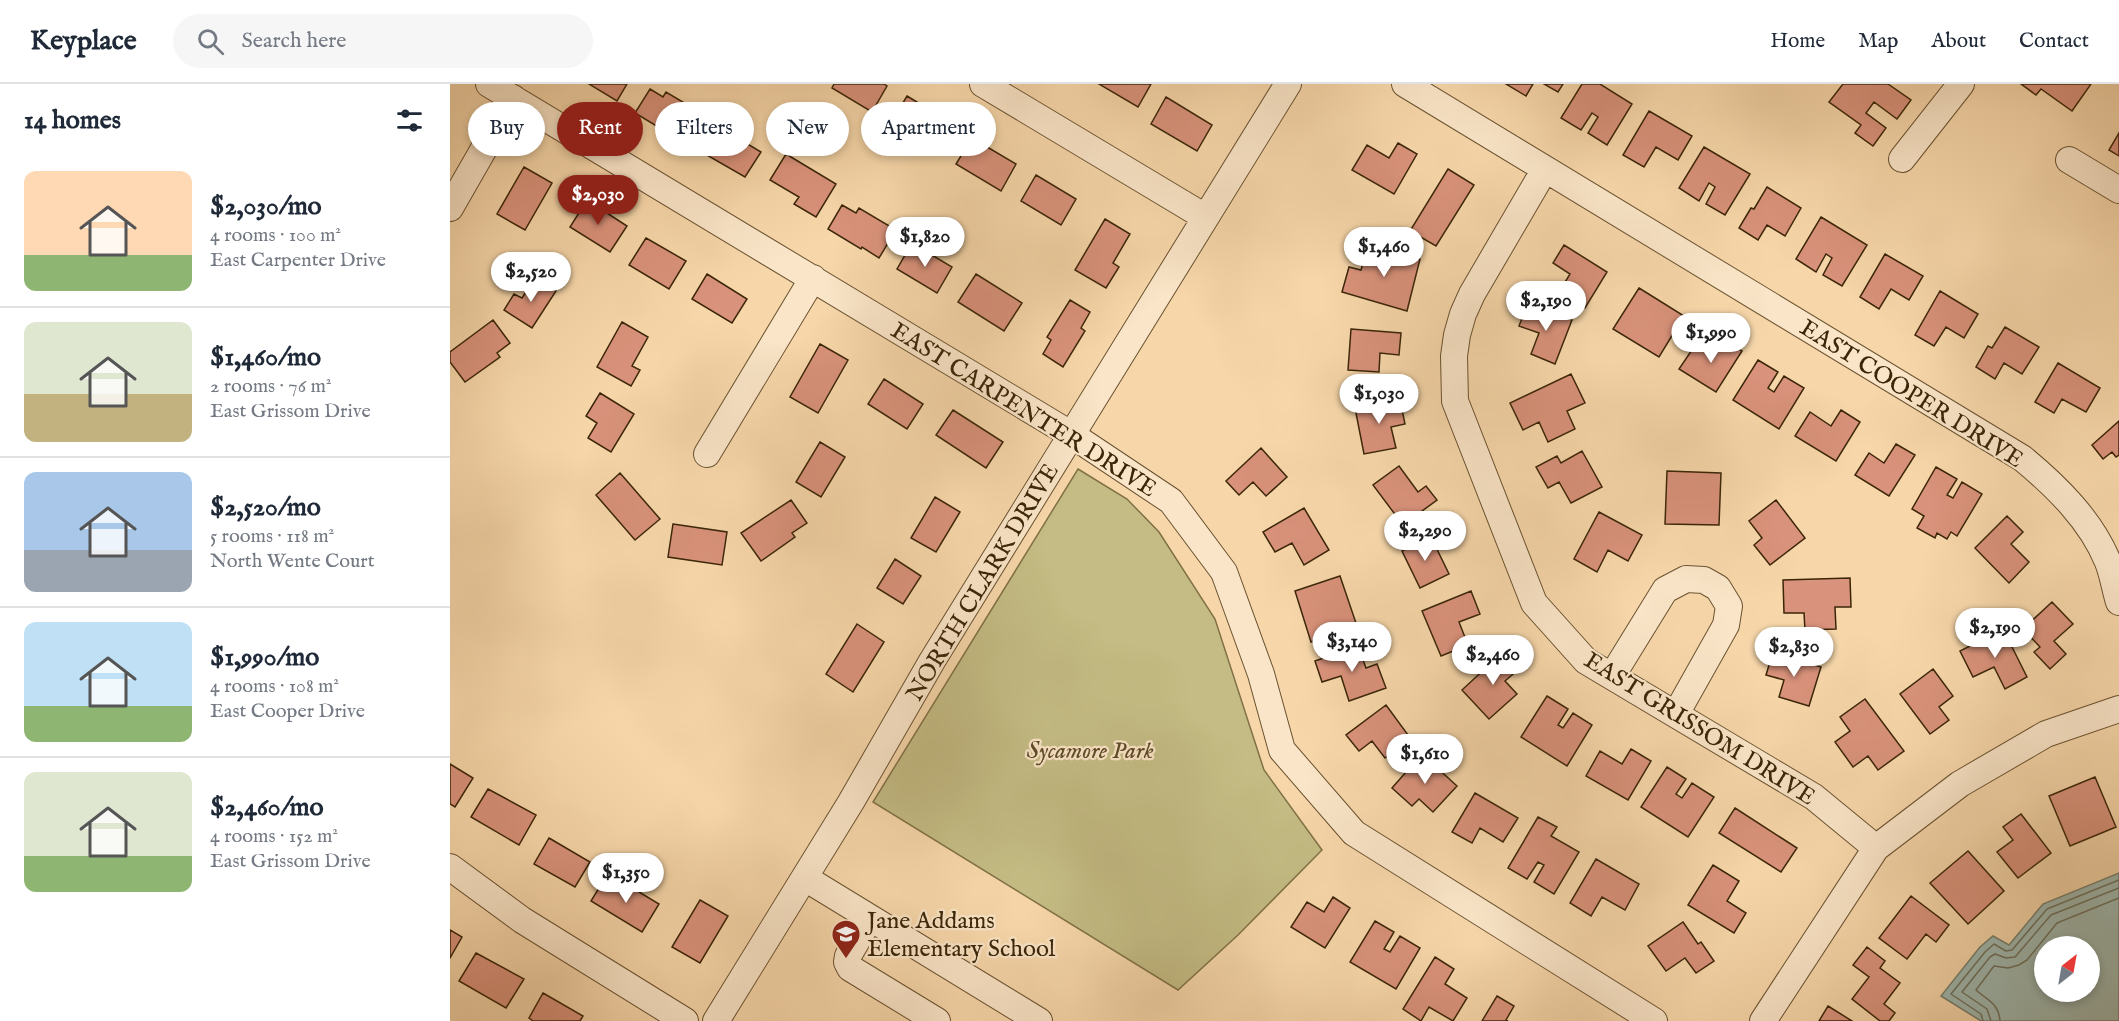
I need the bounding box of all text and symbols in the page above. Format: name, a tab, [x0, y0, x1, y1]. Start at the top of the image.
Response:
search box	[173, 14, 593, 68]
text: Keyplace	[30, 24, 137, 59]
icon: search	[194, 25, 227, 58]
text: Search here	[242, 27, 346, 55]
text: Home	[1770, 28, 1825, 55]
text: Map	[1858, 28, 1898, 55]
text: About	[1931, 28, 1986, 55]
text: Contact	[2019, 28, 2089, 55]
chip: Buy	[468, 102, 545, 156]
chip: Rent	[557, 102, 643, 156]
chip: Filters	[655, 102, 754, 156]
chip: New	[766, 102, 849, 156]
chip: Apartment	[861, 102, 996, 156]
text: 14 homes	[24, 104, 121, 137]
icon: filters	[393, 104, 426, 137]
pin: $2,030	[549, 175, 647, 226]
text: $2,030	[572, 182, 624, 207]
text: $2,030/mo	[210, 190, 322, 223]
icon: home	[72, 195, 144, 267]
pin: $1,820	[876, 217, 974, 268]
text: 4 rooms · 100 m²	[210, 223, 341, 248]
text: $1,820	[900, 224, 950, 249]
pin: $1,460	[1335, 227, 1433, 278]
text: $1,460	[1358, 234, 1410, 259]
text: East Carpenter Drive	[210, 248, 386, 273]
pin: $2,520	[482, 252, 580, 303]
text: $2,520	[505, 259, 557, 284]
pin: $2,190	[1497, 281, 1595, 332]
text: $2,190	[1520, 288, 1572, 313]
pin: $1,990	[1662, 313, 1760, 364]
street label: EAST COOPER DRIVE	[1794, 313, 2029, 476]
street label: EAST CARPENTER DRIVE	[885, 316, 1162, 505]
text: $1,990	[1685, 320, 1737, 345]
text: $1,460/mo	[210, 341, 321, 374]
icon: home	[72, 346, 144, 418]
text: 2 rooms · 76 m²	[210, 374, 331, 399]
pin: $1,030	[1330, 374, 1428, 425]
text: $1,030	[1354, 381, 1404, 406]
text: East Grissom Drive	[210, 399, 371, 424]
street label: NORTH CLARK DRIVE	[900, 458, 1067, 707]
text: $2,520/mo	[210, 491, 321, 524]
icon: home	[72, 496, 144, 568]
pin: $2,290	[1376, 511, 1474, 562]
text: $2,290	[1398, 518, 1452, 543]
text: 5 rooms · 118 m²	[210, 524, 334, 549]
text: North Wente Court	[210, 549, 375, 574]
pin: $2,190	[1946, 608, 2044, 659]
text: $2,190	[1969, 615, 2021, 640]
pin: $3,140	[1303, 622, 1401, 673]
pin: $2,830	[1745, 627, 1843, 678]
text: $3,140	[1327, 629, 1377, 654]
text: $2,830	[1769, 634, 1819, 659]
pin: $2,460	[1444, 635, 1542, 686]
text: $1,990/mo	[210, 641, 319, 674]
text: $2,460	[1466, 642, 1520, 667]
street label: EAST GRISSOM DRIVE	[1578, 645, 1821, 813]
icon: home	[72, 646, 144, 718]
text: 4 rooms · 108 m²	[210, 674, 339, 699]
text: East Cooper Drive	[210, 699, 365, 724]
pin: $1,610	[1376, 734, 1474, 785]
park label: Sycamore Park	[1026, 736, 1154, 767]
text: $1,610	[1400, 741, 1450, 766]
text: $2,460/mo	[210, 791, 323, 824]
icon: home	[72, 796, 144, 868]
text: 4 rooms · 152 m²	[210, 824, 338, 849]
text: East Grissom Drive	[210, 849, 371, 874]
pin: $1,350	[577, 853, 675, 904]
text: $1,350	[602, 860, 650, 885]
place label: Jane Addams Elementary School	[864, 906, 1056, 965]
school or university icon: Jane Addams Elementary School	[830, 918, 862, 960]
north arrow	[2034, 936, 2100, 1002]
map controls	[2034, 936, 2100, 1002]

